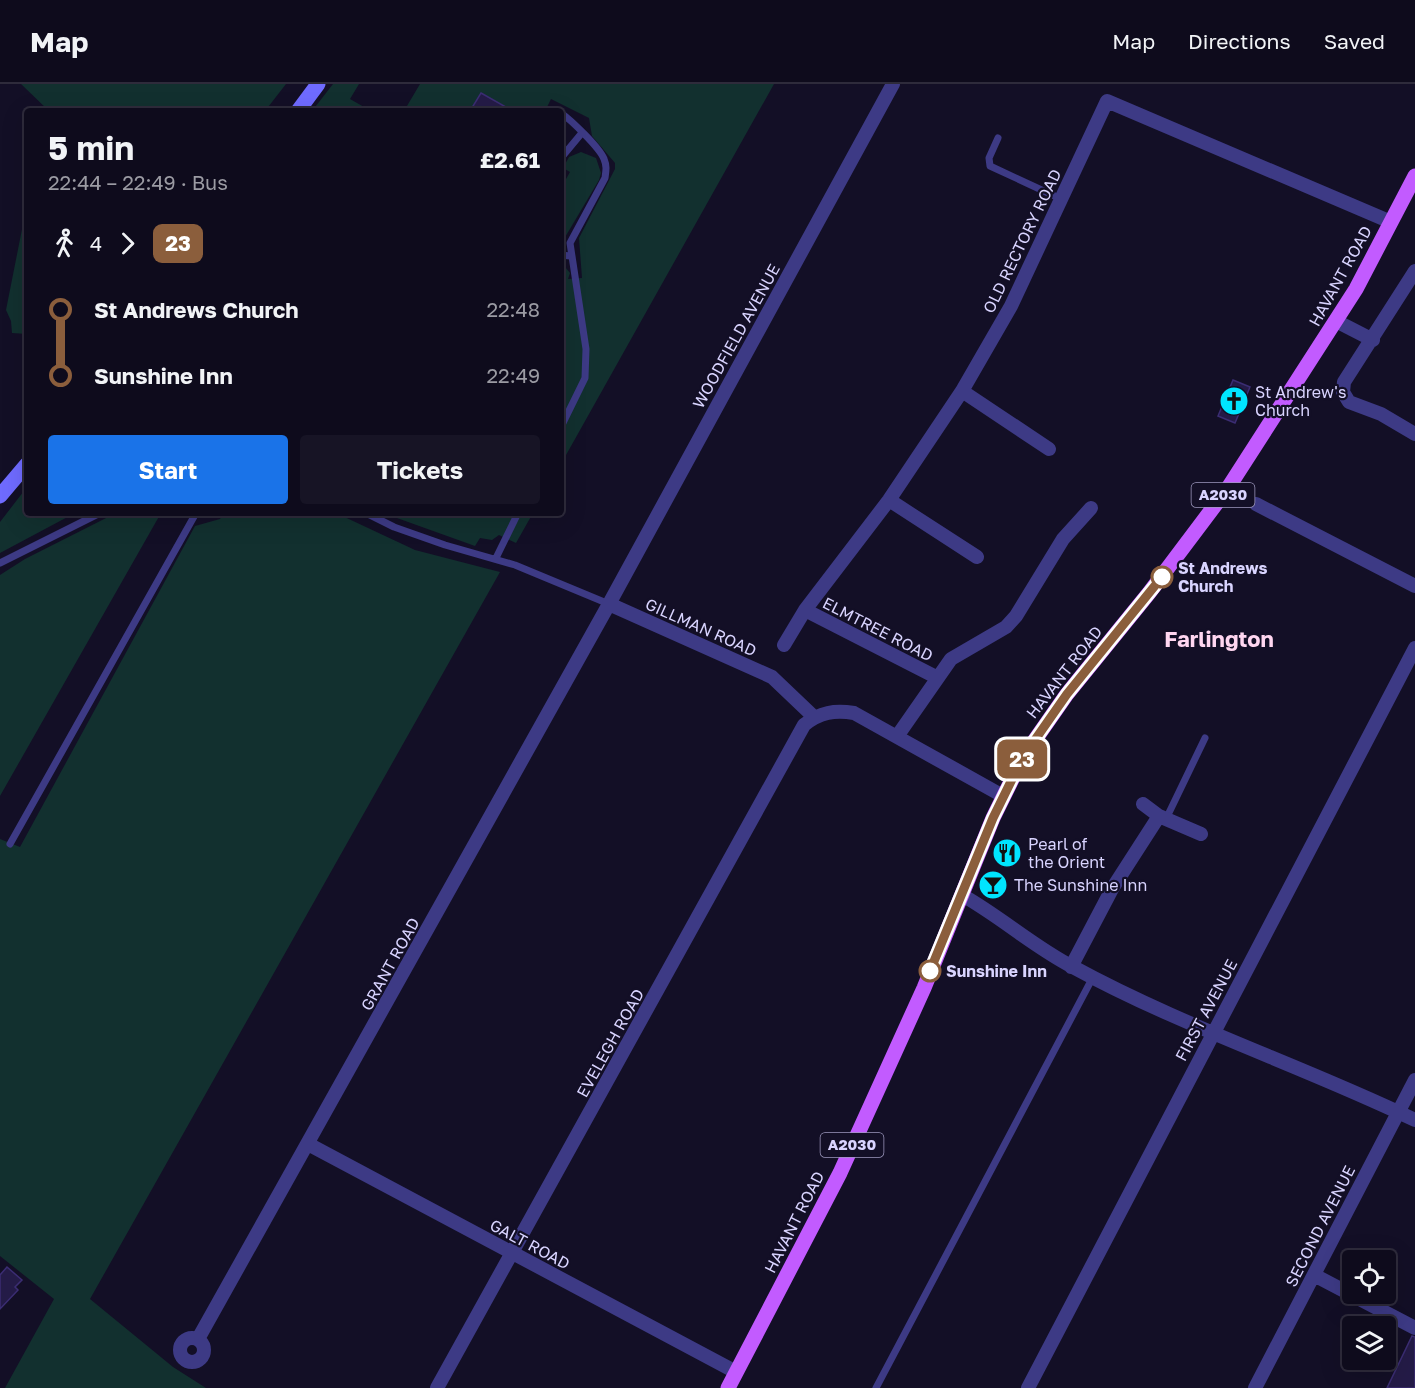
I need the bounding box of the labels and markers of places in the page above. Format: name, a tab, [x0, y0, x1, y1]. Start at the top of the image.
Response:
place label: St Andrew's Church	[1255, 382, 1346, 420]
church icon: St Andrew's Church	[1218, 385, 1250, 417]
place label: St Andrews Church	[1178, 558, 1267, 596]
marker: St Andrews Church	[1151, 566, 1173, 588]
place label: Pearl of the Orient	[1028, 834, 1105, 872]
restaurant icon: Pearl of the Orient	[991, 837, 1023, 869]
bar icon: The Sunshine Inn	[977, 869, 1009, 901]
place label: The Sunshine Inn	[1014, 875, 1147, 895]
marker: Sunshine Inn	[919, 960, 941, 982]
place label: Sunshine Inn	[946, 961, 1047, 981]

